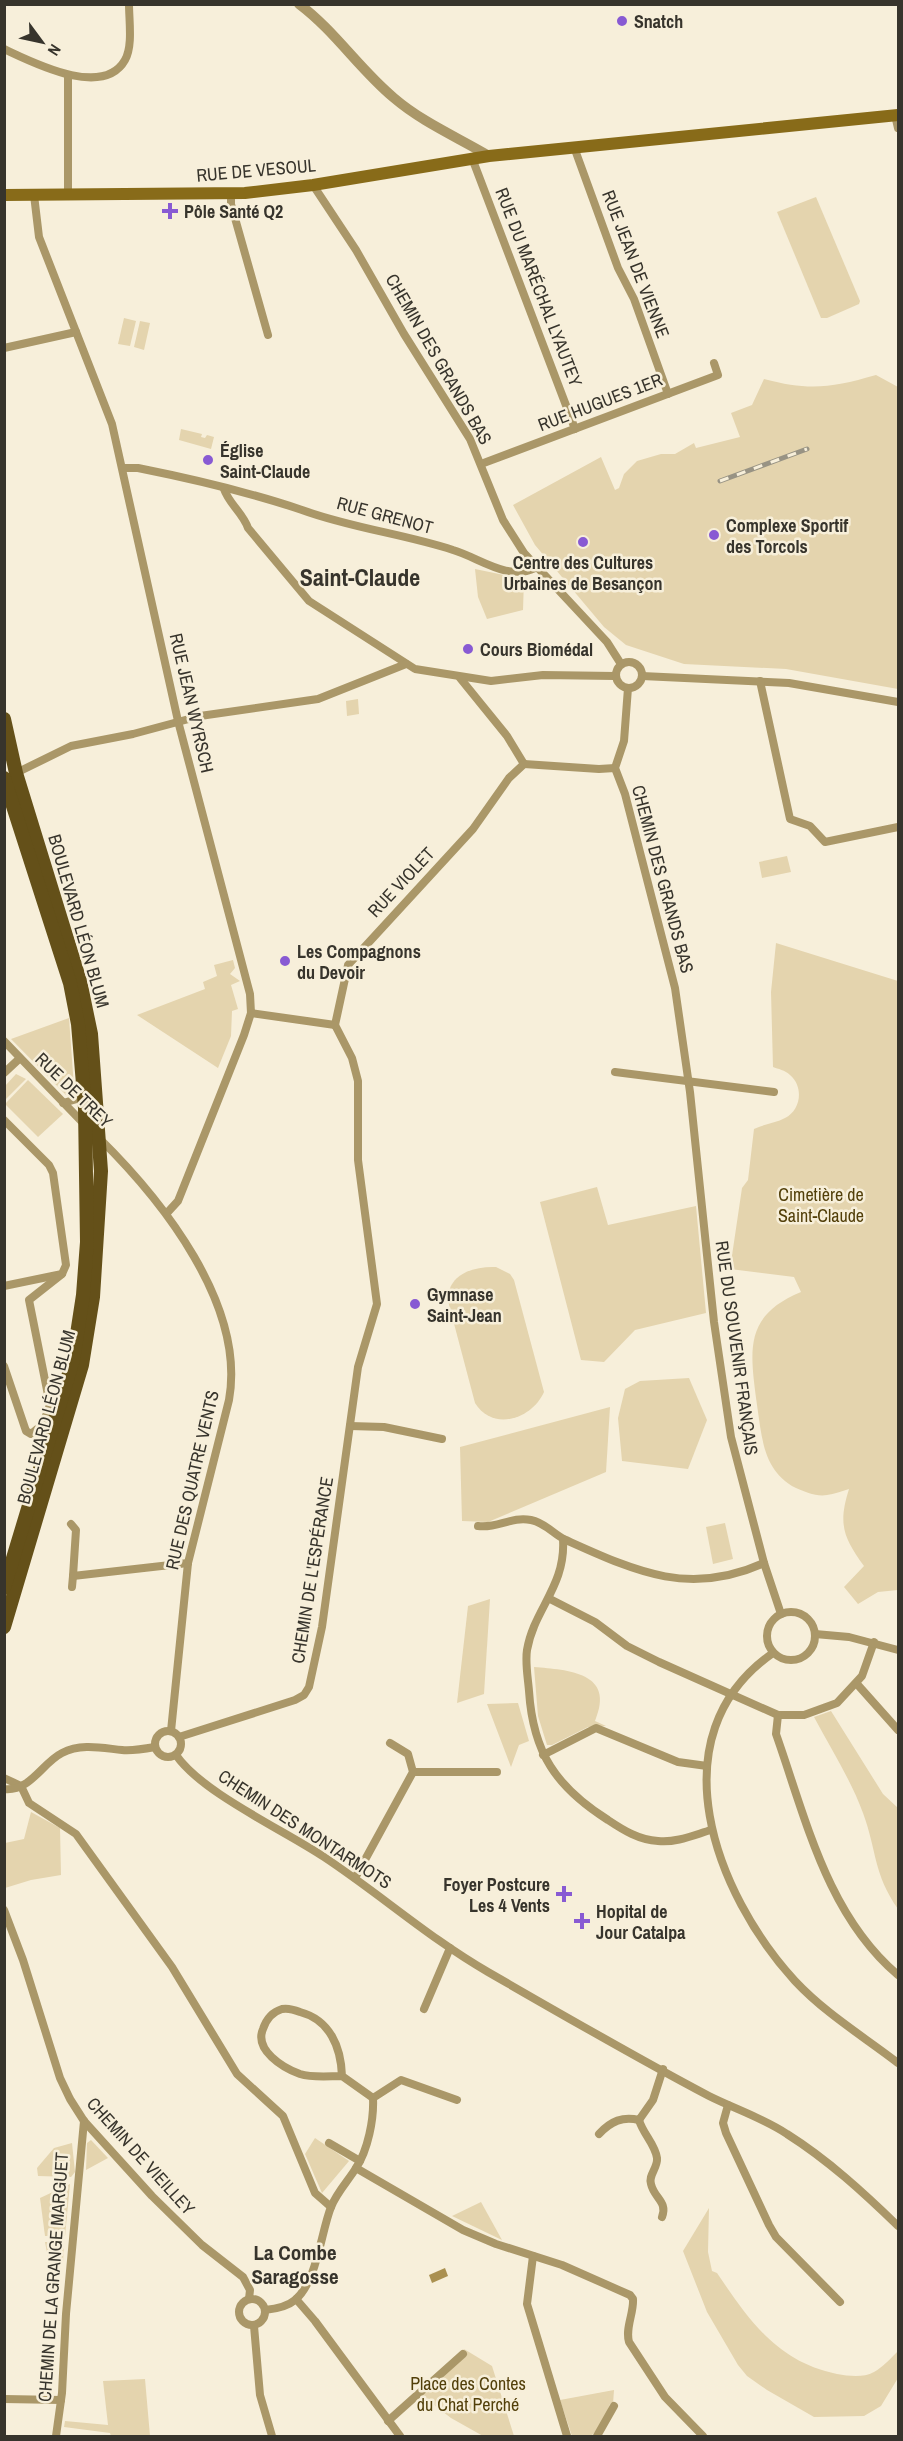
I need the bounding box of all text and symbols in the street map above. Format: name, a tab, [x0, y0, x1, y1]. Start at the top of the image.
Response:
place label: Snatch	[634, 9, 683, 34]
north arrow	[12, 12, 72, 72]
marker: Snatch	[615, 14, 629, 28]
text: N	[43, 40, 66, 60]
street label: RUE DE VESOUL	[195, 152, 317, 188]
street label: RUE DU MARÉCHAL LYAUTEY	[489, 184, 589, 390]
street label: RUE JEAN DE VIENNE	[596, 186, 676, 342]
place label: Pôle Santé Q2	[184, 199, 283, 224]
marker: Pôle Santé Q2	[161, 202, 179, 220]
street label: CHEMIN DES GRANDS BAS	[380, 269, 498, 449]
street label: RUE HUGUES 1ER	[534, 367, 666, 437]
place label: Église Saint-Claude	[220, 438, 310, 484]
marker: Église Saint-Claude	[201, 453, 215, 467]
street label: RUE GRENOT	[334, 490, 436, 540]
place label: Complexe Sportif des Torcols	[726, 513, 848, 559]
marker: Complexe Sportif des Torcols	[707, 528, 721, 542]
marker: Centre des Cultures Urbaines de Besançon	[576, 535, 590, 549]
place label: Centre des Cultures Urbaines de Besançon	[503, 550, 663, 596]
district label: Saint-Claude	[300, 561, 420, 593]
street label: RUE JEAN WYRSCH	[164, 631, 220, 775]
place label: Cours Biomédal	[480, 637, 593, 662]
marker: Cours Biomédal	[461, 642, 475, 656]
street label: CHEMIN DES GRANDS BAS	[626, 782, 700, 976]
street label: BOULEVARD LÉON BLUM	[42, 831, 116, 1011]
street label: RUE VIOLET	[362, 841, 440, 923]
place label: Les Compagnons du Devoir	[297, 939, 421, 985]
marker: Les Compagnons du Devoir	[278, 954, 292, 968]
street label: RUE DE TREY	[30, 1047, 118, 1133]
park label: Cimetière de Saint-Claude	[778, 1182, 864, 1228]
street label: RUE DU SOUVENIR FRANÇAIS	[710, 1239, 764, 1457]
place label: Gymnase Saint-Jean	[427, 1282, 502, 1328]
marker: Gymnase Saint-Jean	[408, 1297, 422, 1311]
street label: BOULEVARD LÉON BLUM	[11, 1327, 81, 1507]
street label: RUE DES QUATRE VENTS	[159, 1388, 225, 1572]
street label: CHEMIN DE L'ESPÉRANCE	[285, 1475, 339, 1665]
street label: CHEMIN DES MONTARMOTS	[213, 1763, 397, 1895]
place label: Foyer Postcure Les 4 Vents	[443, 1872, 550, 1918]
marker: Foyer Postcure Les 4 Vents	[555, 1885, 573, 1903]
place label: Hopital de Jour Catalpa	[596, 1899, 686, 1945]
marker: Hopital de Jour Catalpa	[573, 1912, 591, 1930]
street label: CHEMIN DE VIEILLEY	[81, 2092, 201, 2221]
street label: CHEMIN DE LA GRANGE MARGUET	[32, 2151, 74, 2403]
district label: La Combe Saragosse	[251, 2238, 339, 2291]
park label: Place des Contes du Chat Perché	[410, 2371, 526, 2417]

